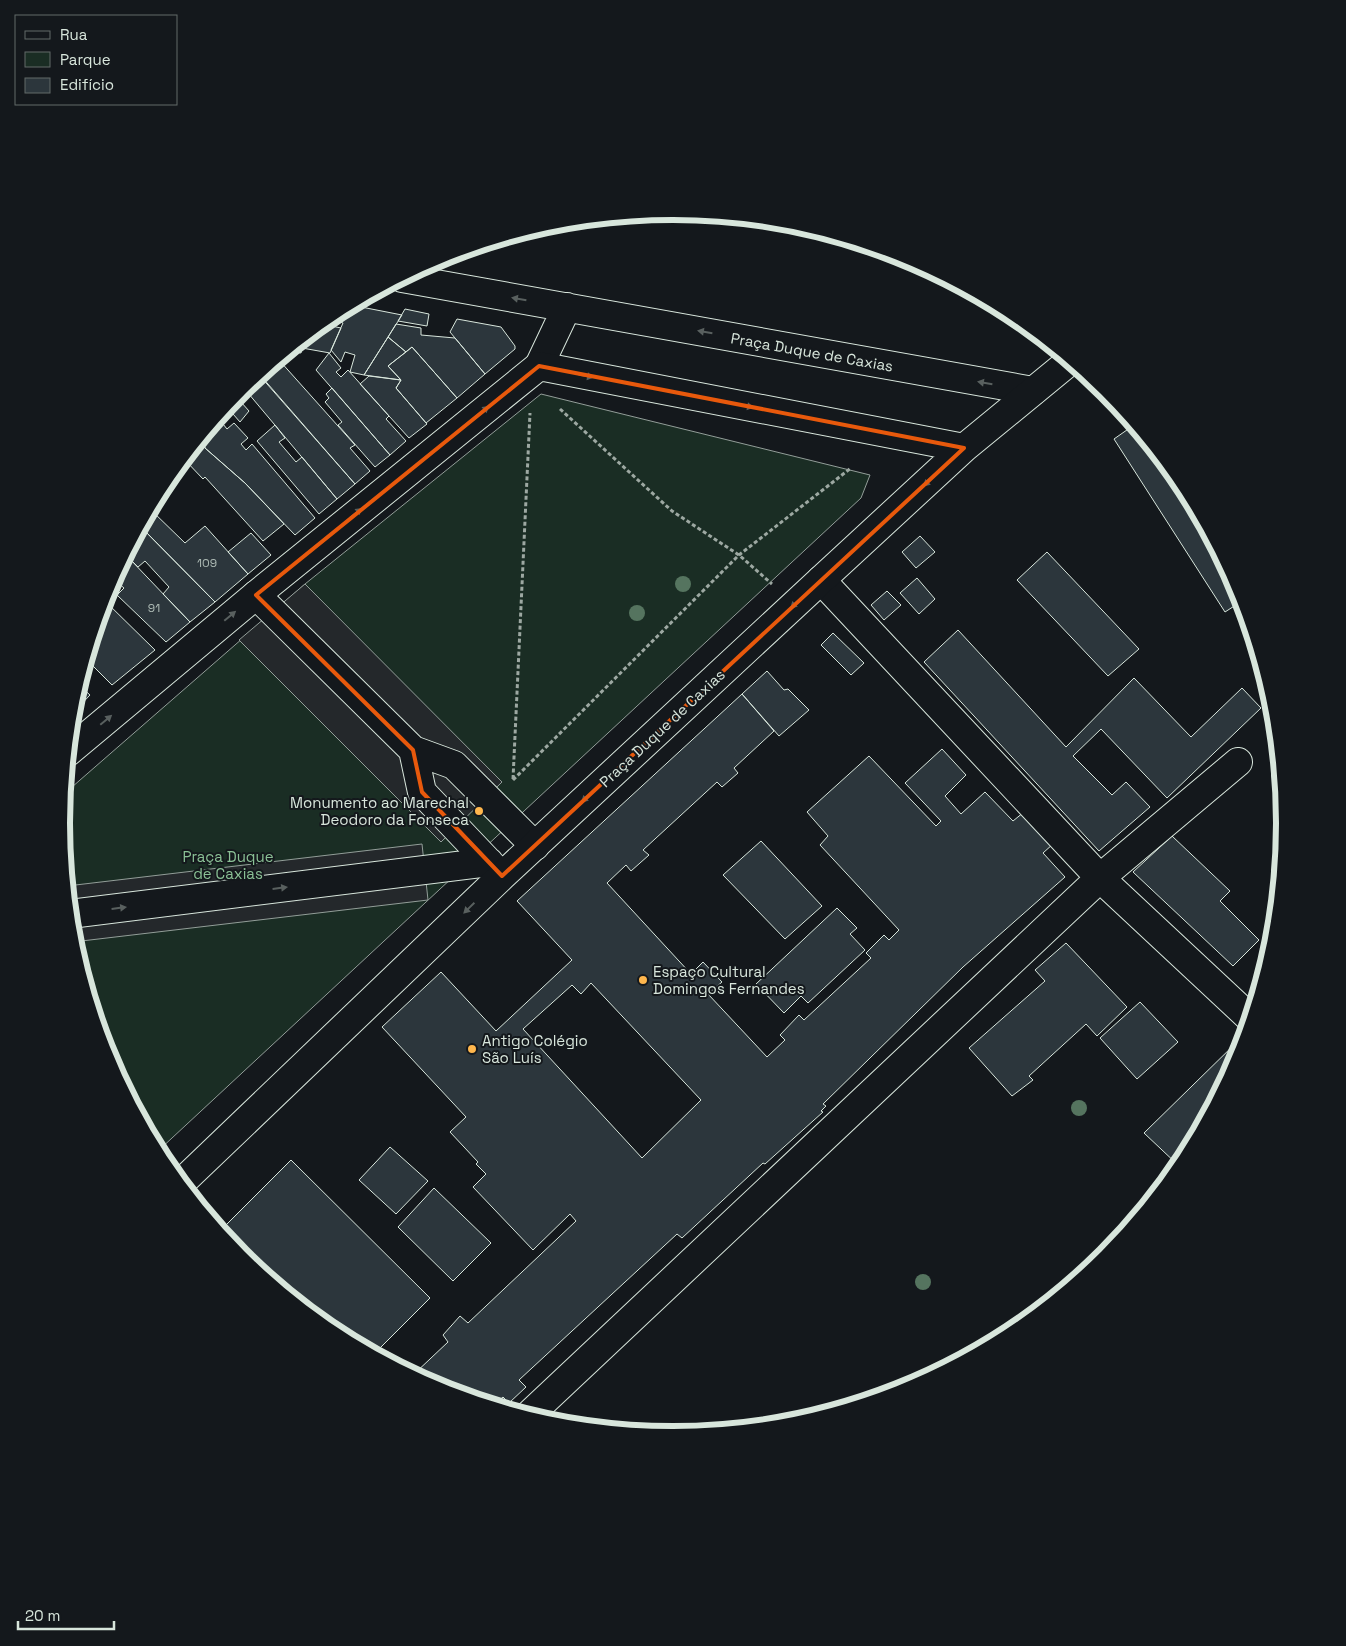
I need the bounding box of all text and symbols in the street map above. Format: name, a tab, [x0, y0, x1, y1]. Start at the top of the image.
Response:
legend	[15, 15, 178, 105]
text: Rua	[60, 25, 88, 44]
text: Parque	[60, 50, 111, 69]
text: Edifício	[60, 75, 114, 94]
one-way arrow	[511, 294, 527, 302]
one-way arrow	[697, 328, 713, 336]
street label: Praça Duque de Caxias	[729, 328, 895, 376]
one-way arrow	[579, 372, 595, 380]
one-way arrow	[977, 378, 993, 386]
one-way arrow	[738, 403, 754, 411]
one-way arrow	[476, 406, 489, 417]
one-way arrow	[923, 475, 935, 487]
one-way arrow	[350, 508, 363, 519]
house number: 109	[197, 555, 217, 571]
one-way arrow	[791, 597, 803, 609]
house number: 91	[148, 600, 160, 616]
one-way arrow	[224, 610, 236, 622]
street label: Praça Duque de Caxias	[595, 665, 729, 791]
one-way arrow	[99, 715, 112, 726]
one-way arrow	[582, 791, 594, 803]
place label: Monumento ao Marechal Deodoro da Fonseca	[290, 793, 469, 829]
marker: Monumento ao Marechal Deodoro da Fonseca	[473, 805, 485, 817]
park label: Praça Duque de Caxias	[182, 847, 274, 883]
one-way arrow	[272, 884, 288, 892]
one-way arrow	[463, 902, 475, 914]
one-way arrow	[111, 904, 127, 912]
place label: Espaço Cultural Domingos Fernandes	[653, 962, 805, 998]
marker: Espaço Cultural Domingos Fernandes	[637, 974, 649, 986]
place label: Antigo Colégio São Luís	[482, 1031, 588, 1067]
marker: Antigo Colégio São Luís	[466, 1043, 478, 1055]
scale bar	[18, 1598, 114, 1630]
text: 20 m	[25, 1606, 60, 1625]

